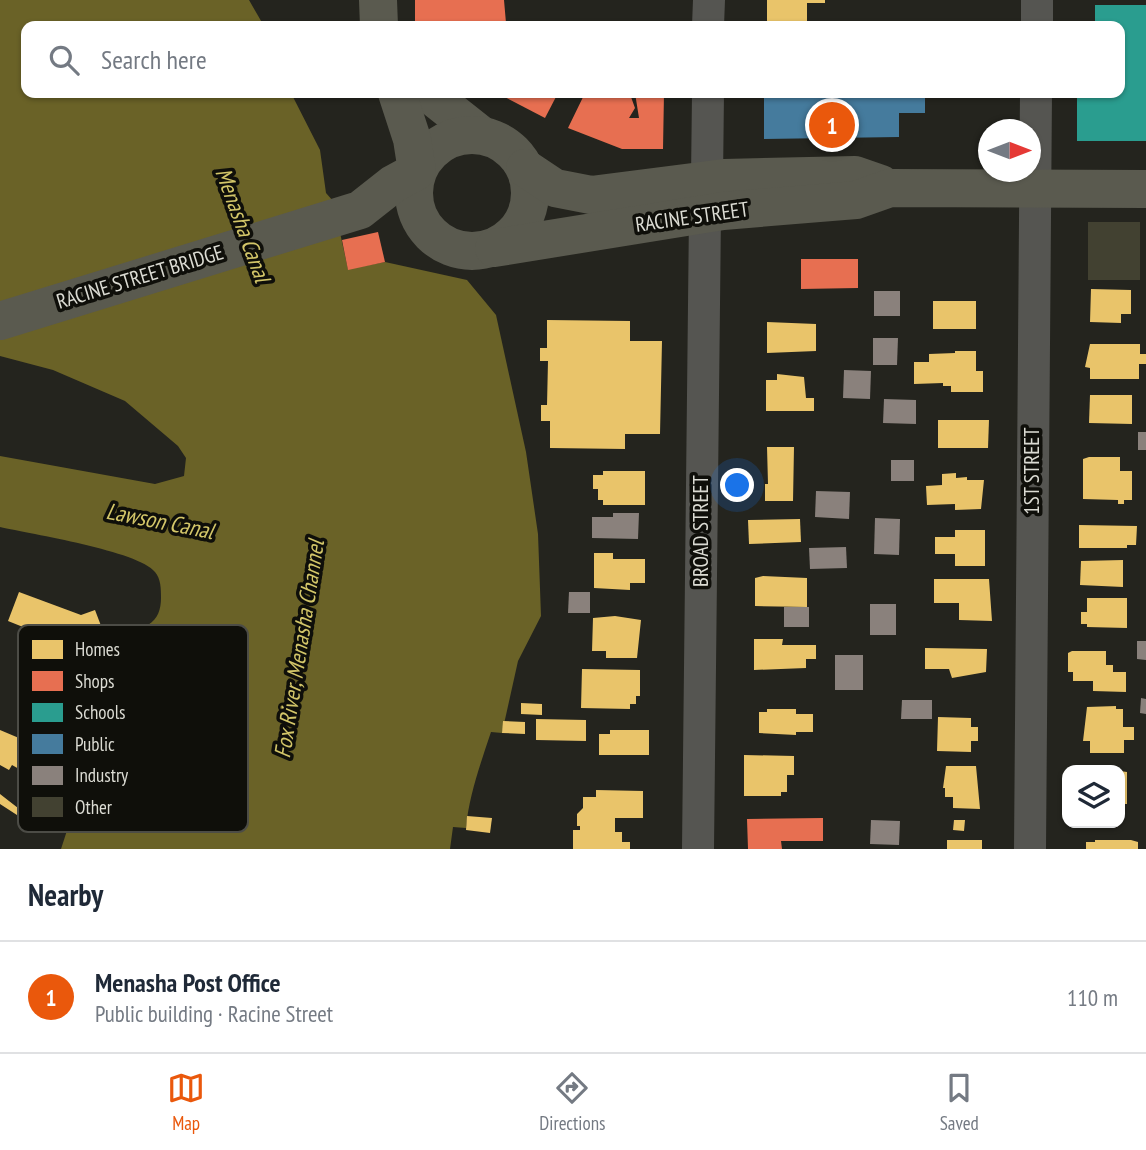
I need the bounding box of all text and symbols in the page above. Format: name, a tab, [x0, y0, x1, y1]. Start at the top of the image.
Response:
search box	[21, 21, 1125, 98]
icon: search	[45, 41, 83, 79]
text: Search here	[101, 43, 207, 76]
pin: 1	[809, 99, 855, 151]
north arrow	[978, 119, 1041, 182]
water label: Menasha Canal	[209, 164, 278, 288]
street label: RACINE STREET	[633, 195, 751, 238]
street label: RACINE STREET BRIDGE	[53, 238, 227, 315]
street label: 1ST STREET	[1018, 427, 1045, 515]
your location	[720, 468, 754, 502]
street label: BROAD STREET	[687, 475, 714, 587]
water label: Lawson Canal	[104, 496, 219, 546]
water label: Fox River, Menasha Channel	[267, 535, 330, 760]
legend	[18, 625, 248, 832]
text: Homes	[75, 637, 120, 661]
text: Shops	[75, 669, 114, 693]
text: Schools	[75, 700, 126, 724]
text: Public	[75, 732, 115, 756]
text: Industry	[75, 763, 129, 787]
map controls	[1062, 765, 1125, 828]
button: layers	[1062, 765, 1125, 828]
text: Other	[75, 795, 113, 819]
text: Nearby	[28, 875, 103, 914]
text: Menasha Post Office	[95, 966, 281, 999]
text: 1	[46, 983, 57, 1012]
text: 110 m	[1067, 983, 1118, 1012]
text: Public building · Racine Street	[95, 999, 333, 1028]
tab: Map	[167, 1069, 205, 1135]
tab: Directions	[539, 1069, 605, 1135]
tab: Saved	[940, 1069, 979, 1135]

